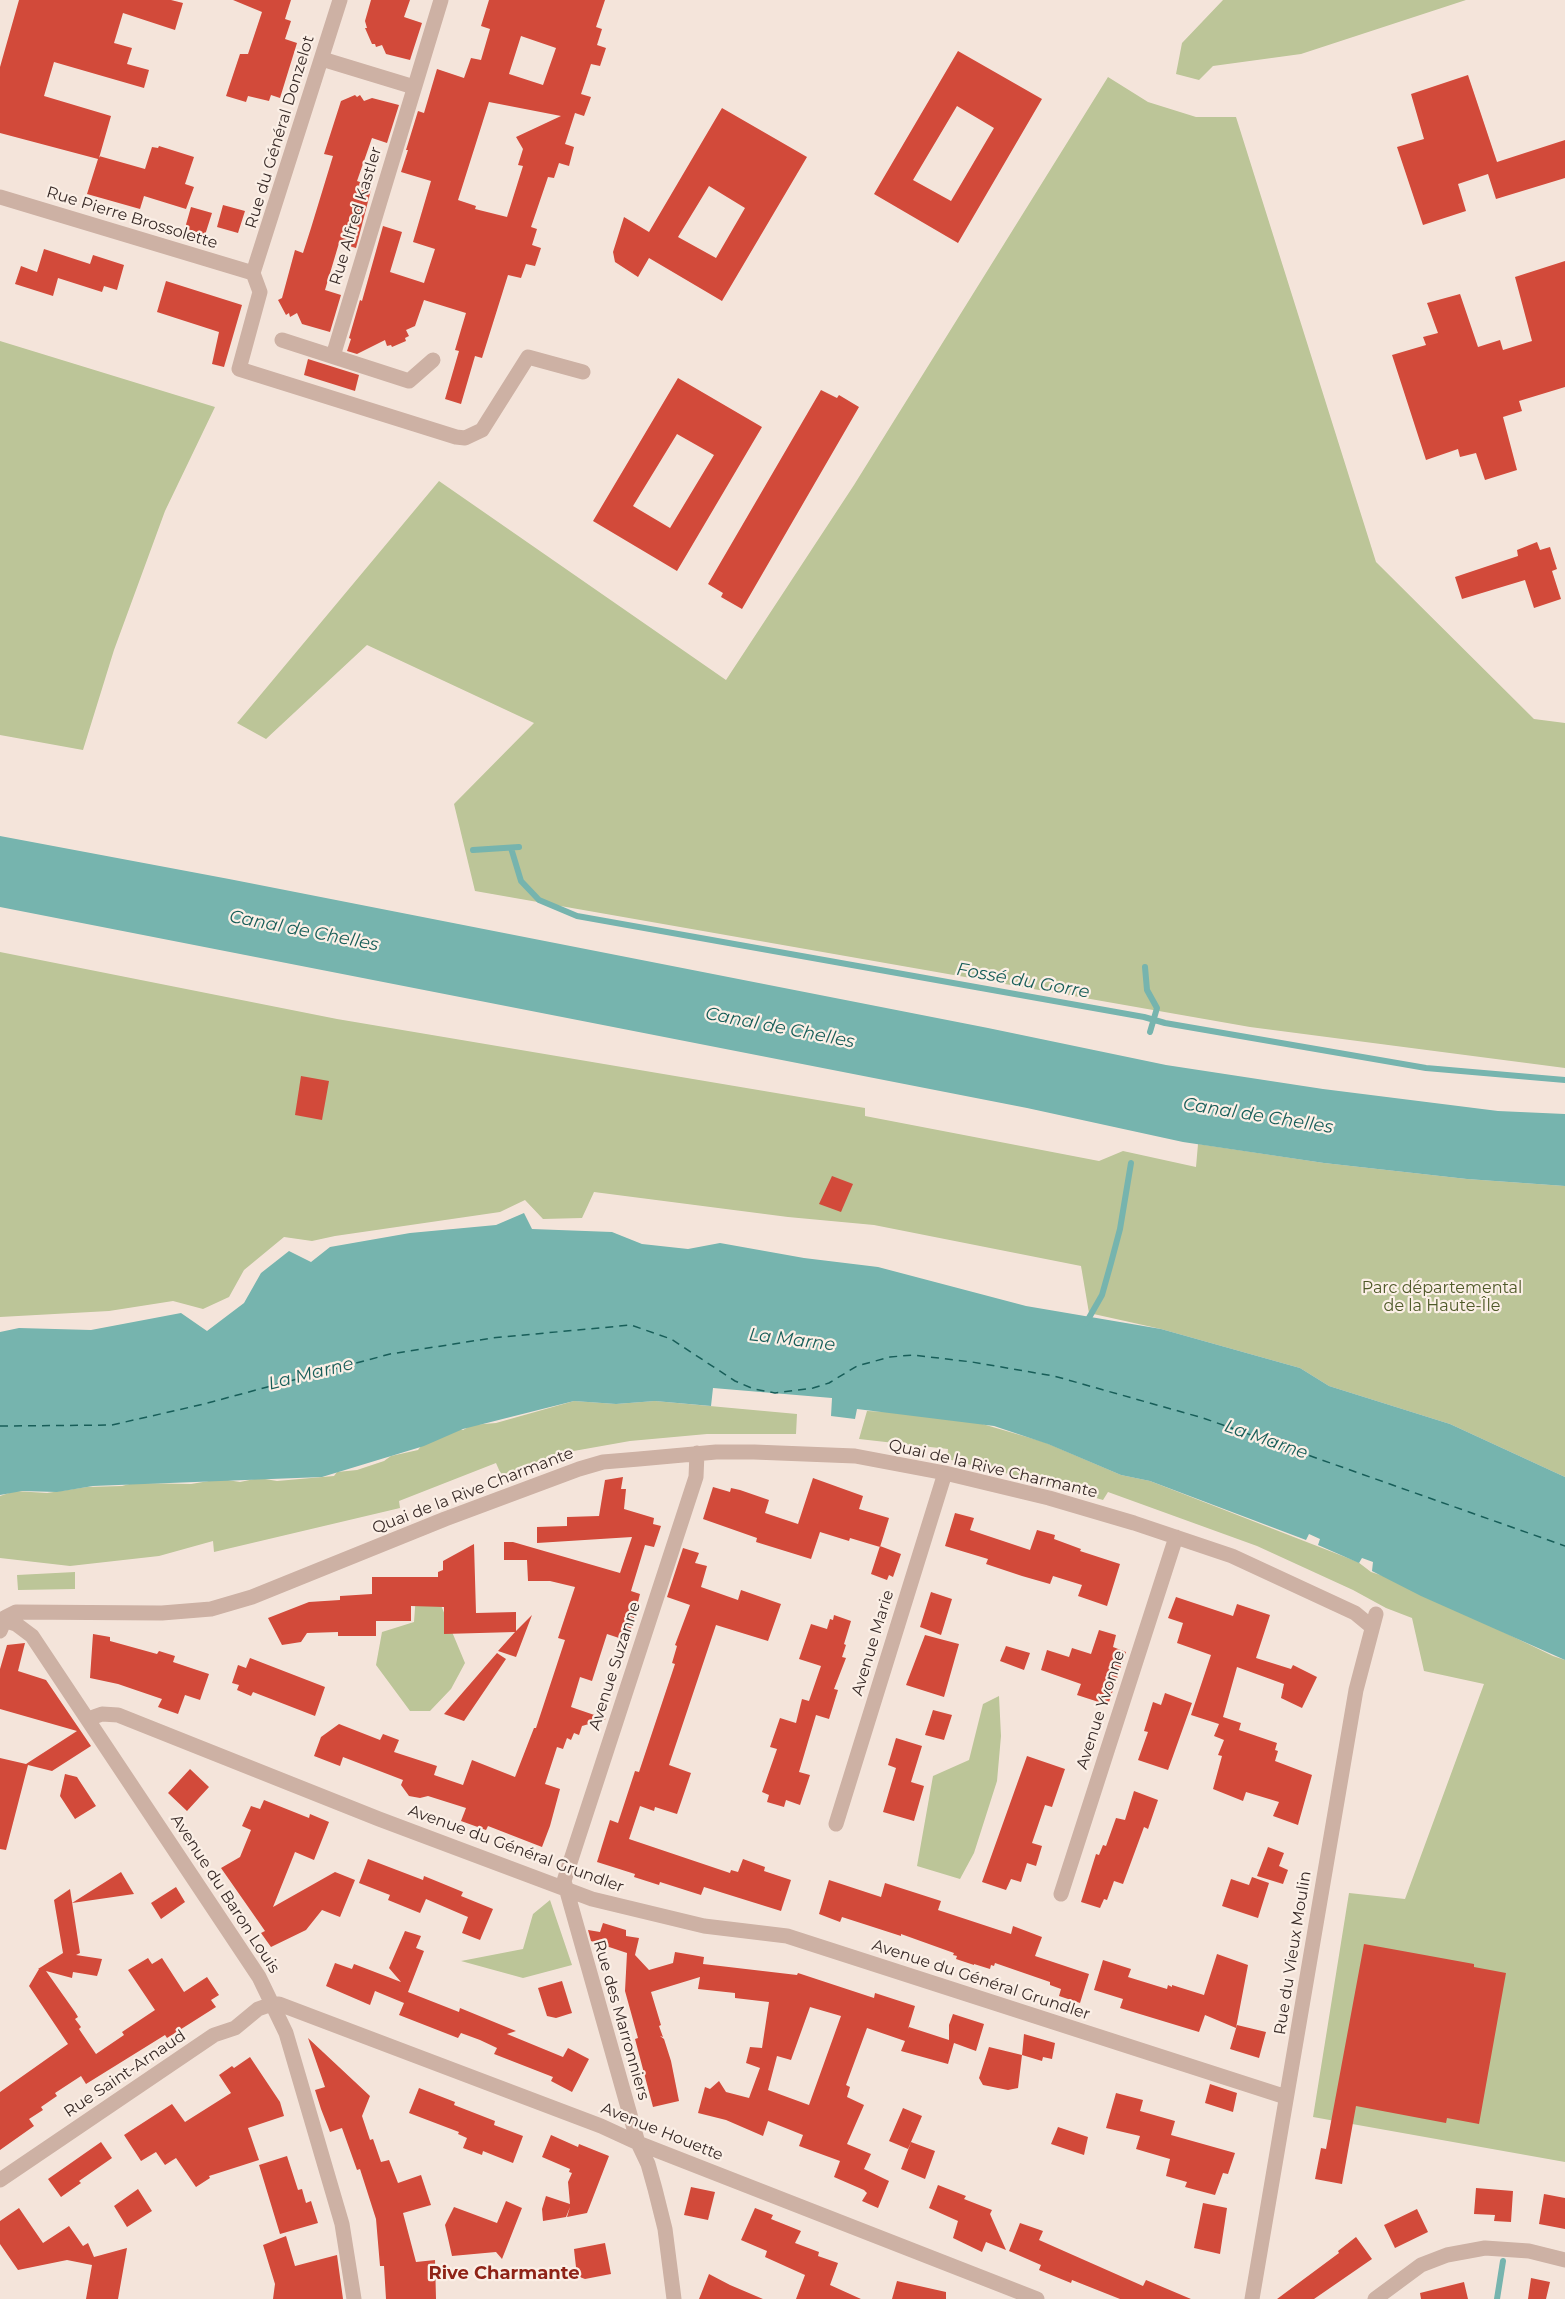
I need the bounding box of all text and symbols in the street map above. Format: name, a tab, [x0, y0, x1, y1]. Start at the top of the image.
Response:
street label: Rue du Général Donzelot	[241, 33, 319, 231]
street label: Rue Alfred Kastler	[326, 145, 386, 287]
street label: Rue Pierre Brossolette	[44, 183, 220, 253]
water label: Canal de Chelles	[227, 906, 381, 956]
water label: Fossé du Gorre	[955, 959, 1091, 1003]
water label: Canal de Chelles	[703, 1003, 857, 1053]
water label: Canal de Chelles	[1181, 1093, 1335, 1139]
park label: Parc départemental de la Haute-Île	[1362, 1278, 1522, 1316]
water label: La Marne	[748, 1324, 836, 1356]
water label: La Marne	[266, 1353, 356, 1395]
water label: La Marne	[1221, 1416, 1311, 1464]
street label: Quai de la Rive Charmante	[887, 1436, 1099, 1502]
street label: Quai de la Rive Charmante	[370, 1444, 576, 1538]
street label: Avenue Marie	[848, 1588, 898, 1698]
street label: Avenue Suzanne	[585, 1599, 645, 1733]
street label: Avenue Yvonne	[1073, 1648, 1129, 1772]
street label: Avenue du Général Grundler	[406, 1801, 626, 1897]
street label: Avenue du Baron Louis	[166, 1811, 284, 1977]
street label: Rue du Vieux Moulin	[1271, 1870, 1315, 2036]
street label: Avenue du Général Grundler	[870, 1936, 1092, 2024]
street label: Rue des Marronniers	[589, 1938, 653, 2102]
street label: Rue Saint-Arnaud	[61, 2026, 189, 2122]
street label: Avenue Houette	[598, 2099, 726, 2165]
district label: Rive Charmante	[428, 2263, 580, 2285]

